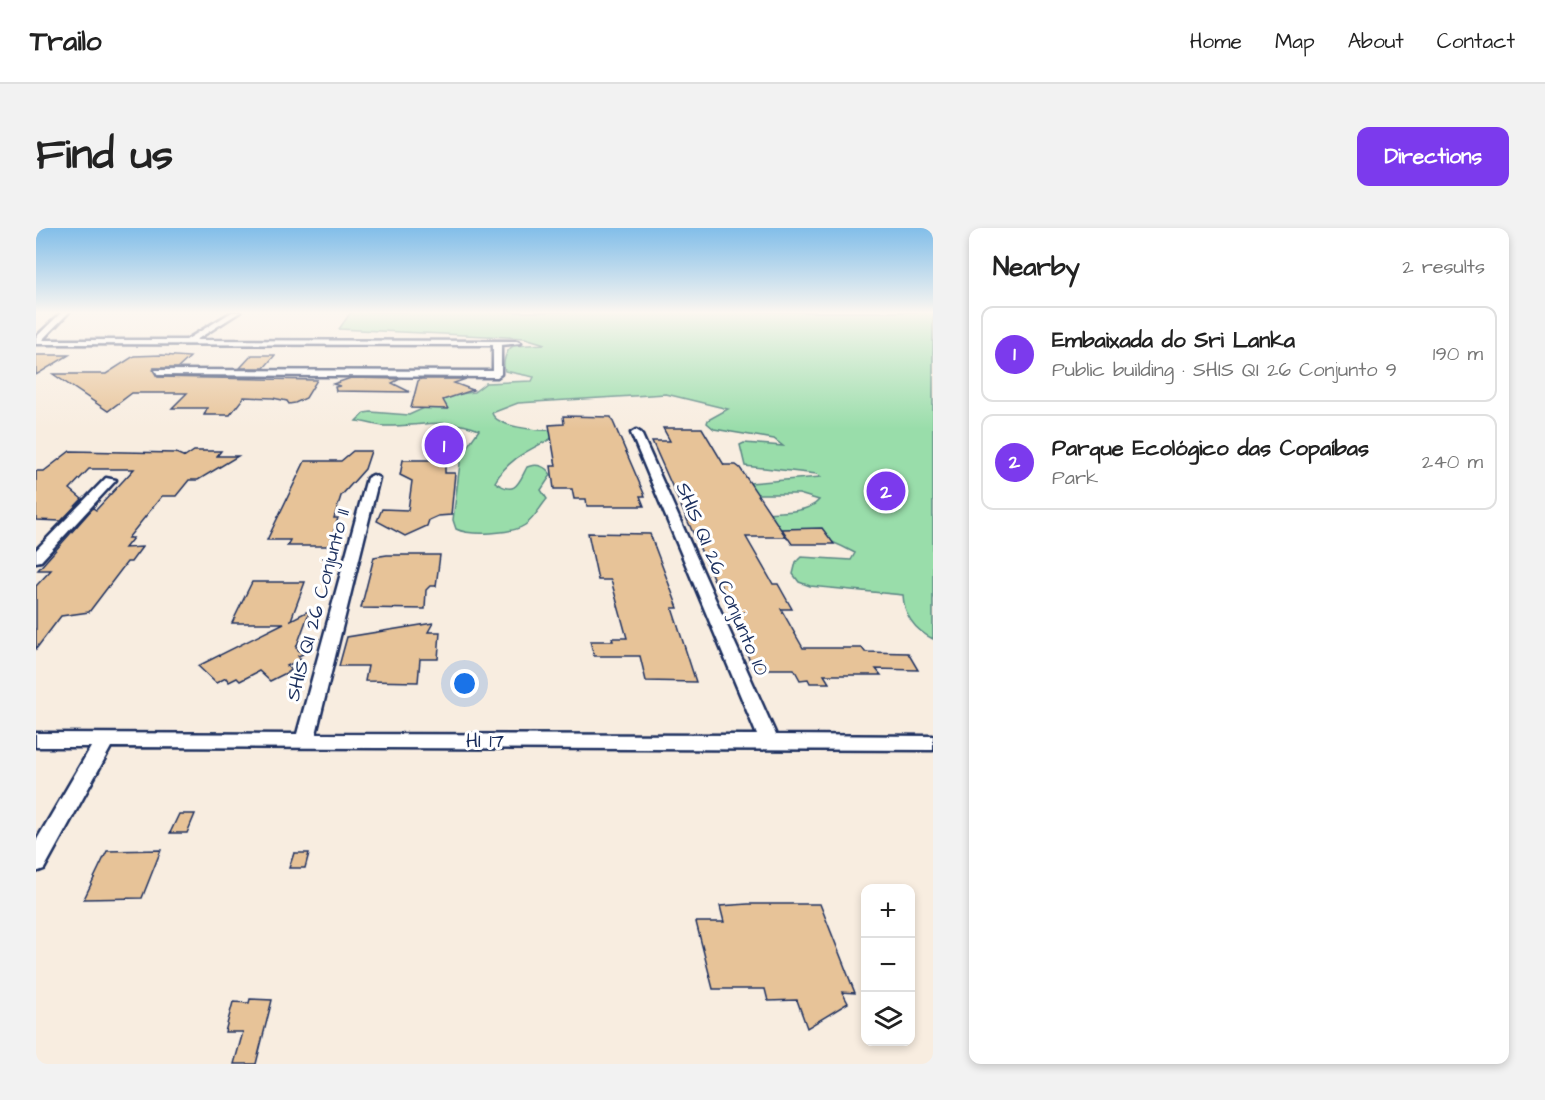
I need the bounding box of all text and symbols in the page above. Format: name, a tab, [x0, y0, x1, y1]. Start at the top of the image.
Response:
text: Trailo	[30, 22, 102, 61]
text: Home	[1190, 27, 1242, 56]
text: Map	[1275, 27, 1315, 56]
text: About	[1348, 27, 1404, 56]
text: Contact	[1437, 27, 1515, 56]
text: Find us	[36, 127, 173, 185]
button: Directions	[1357, 127, 1509, 186]
text: Nearby	[993, 249, 1080, 285]
text: 2 results	[1402, 253, 1485, 281]
text: Embaixada do Sri Lanka	[1052, 325, 1295, 356]
text: 1	[1013, 340, 1016, 368]
text: 190 m	[1433, 340, 1483, 368]
text: Public building · SHIS QI 26 Conjunto 9	[1052, 356, 1397, 384]
pin: 1	[424, 422, 464, 468]
text: Parque Ecológico das Copaíbas	[1052, 433, 1369, 464]
text: 2	[1009, 448, 1020, 476]
text: 240 m	[1422, 448, 1483, 476]
text: Park	[1052, 464, 1098, 492]
pin: 2	[866, 468, 906, 514]
street label: SHIS QI 26 Conjunto 10	[669, 478, 776, 680]
street label: SHIS QI 26 Conjunto 11	[279, 505, 357, 704]
your location	[450, 669, 479, 698]
street label: HI 17	[466, 727, 504, 755]
map controls	[861, 884, 915, 1046]
button: +	[861, 884, 915, 938]
button: −	[861, 938, 915, 992]
button: layers	[861, 992, 915, 1046]

